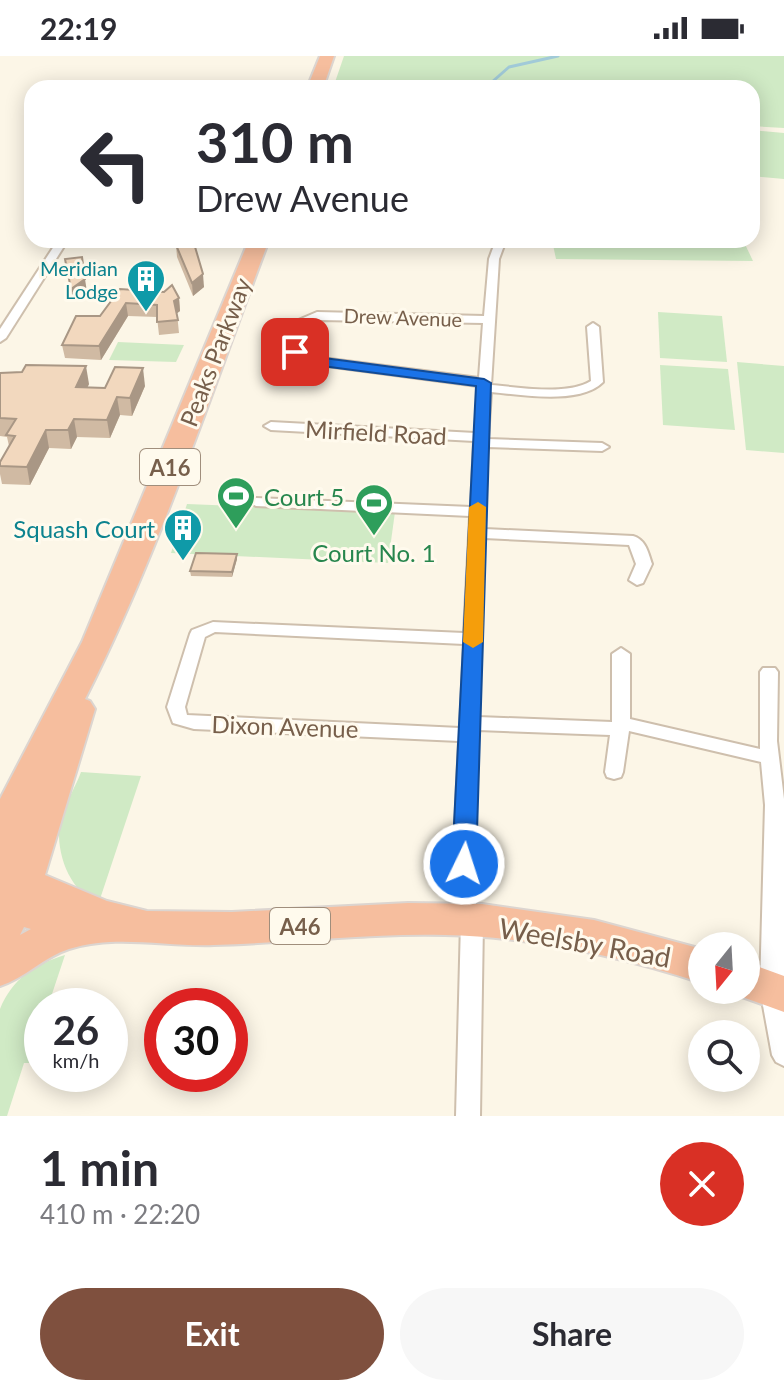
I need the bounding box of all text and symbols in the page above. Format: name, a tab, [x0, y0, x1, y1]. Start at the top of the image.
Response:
text: 22:19	[40, 10, 117, 46]
text: 310 m	[196, 108, 354, 175]
icon: left	[64, 112, 168, 216]
text: Drew Avenue	[196, 176, 409, 220]
place label: Meridian Lodge	[40, 256, 118, 303]
building icon: Meridian Lodge	[125, 258, 167, 313]
street label: Peaks Parkway	[173, 273, 257, 430]
street label: Drew Avenue	[343, 303, 463, 331]
pin	[261, 318, 329, 386]
icon: arrive	[273, 330, 317, 374]
street label: Mirfield Road	[305, 414, 447, 450]
road number: A16	[140, 449, 200, 485]
sports icon: Court 5	[215, 475, 257, 530]
place label: Court 5	[264, 482, 344, 511]
sports icon: Court No. 1	[353, 482, 395, 537]
building icon: Squash Court	[162, 507, 204, 562]
place label: Squash Court	[13, 514, 155, 543]
place label: Court No. 1	[312, 538, 436, 567]
street label: Dixon Avenue	[211, 709, 359, 743]
position arrow	[422, 822, 506, 906]
road number: A46	[270, 908, 330, 944]
street label: Weelsby Road	[496, 910, 674, 974]
north arrow	[688, 932, 760, 1004]
map controls	[688, 932, 760, 1092]
speed limit sign: 30	[144, 988, 248, 1092]
text: 26	[53, 1006, 99, 1054]
button: search	[688, 1020, 760, 1092]
text: km/h	[53, 1048, 99, 1072]
text: 1 min	[40, 1139, 159, 1196]
button: close	[660, 1142, 744, 1226]
text: 410 m · 22:20	[40, 1198, 200, 1230]
button: Exit	[40, 1288, 384, 1380]
button: Share	[400, 1288, 744, 1380]

